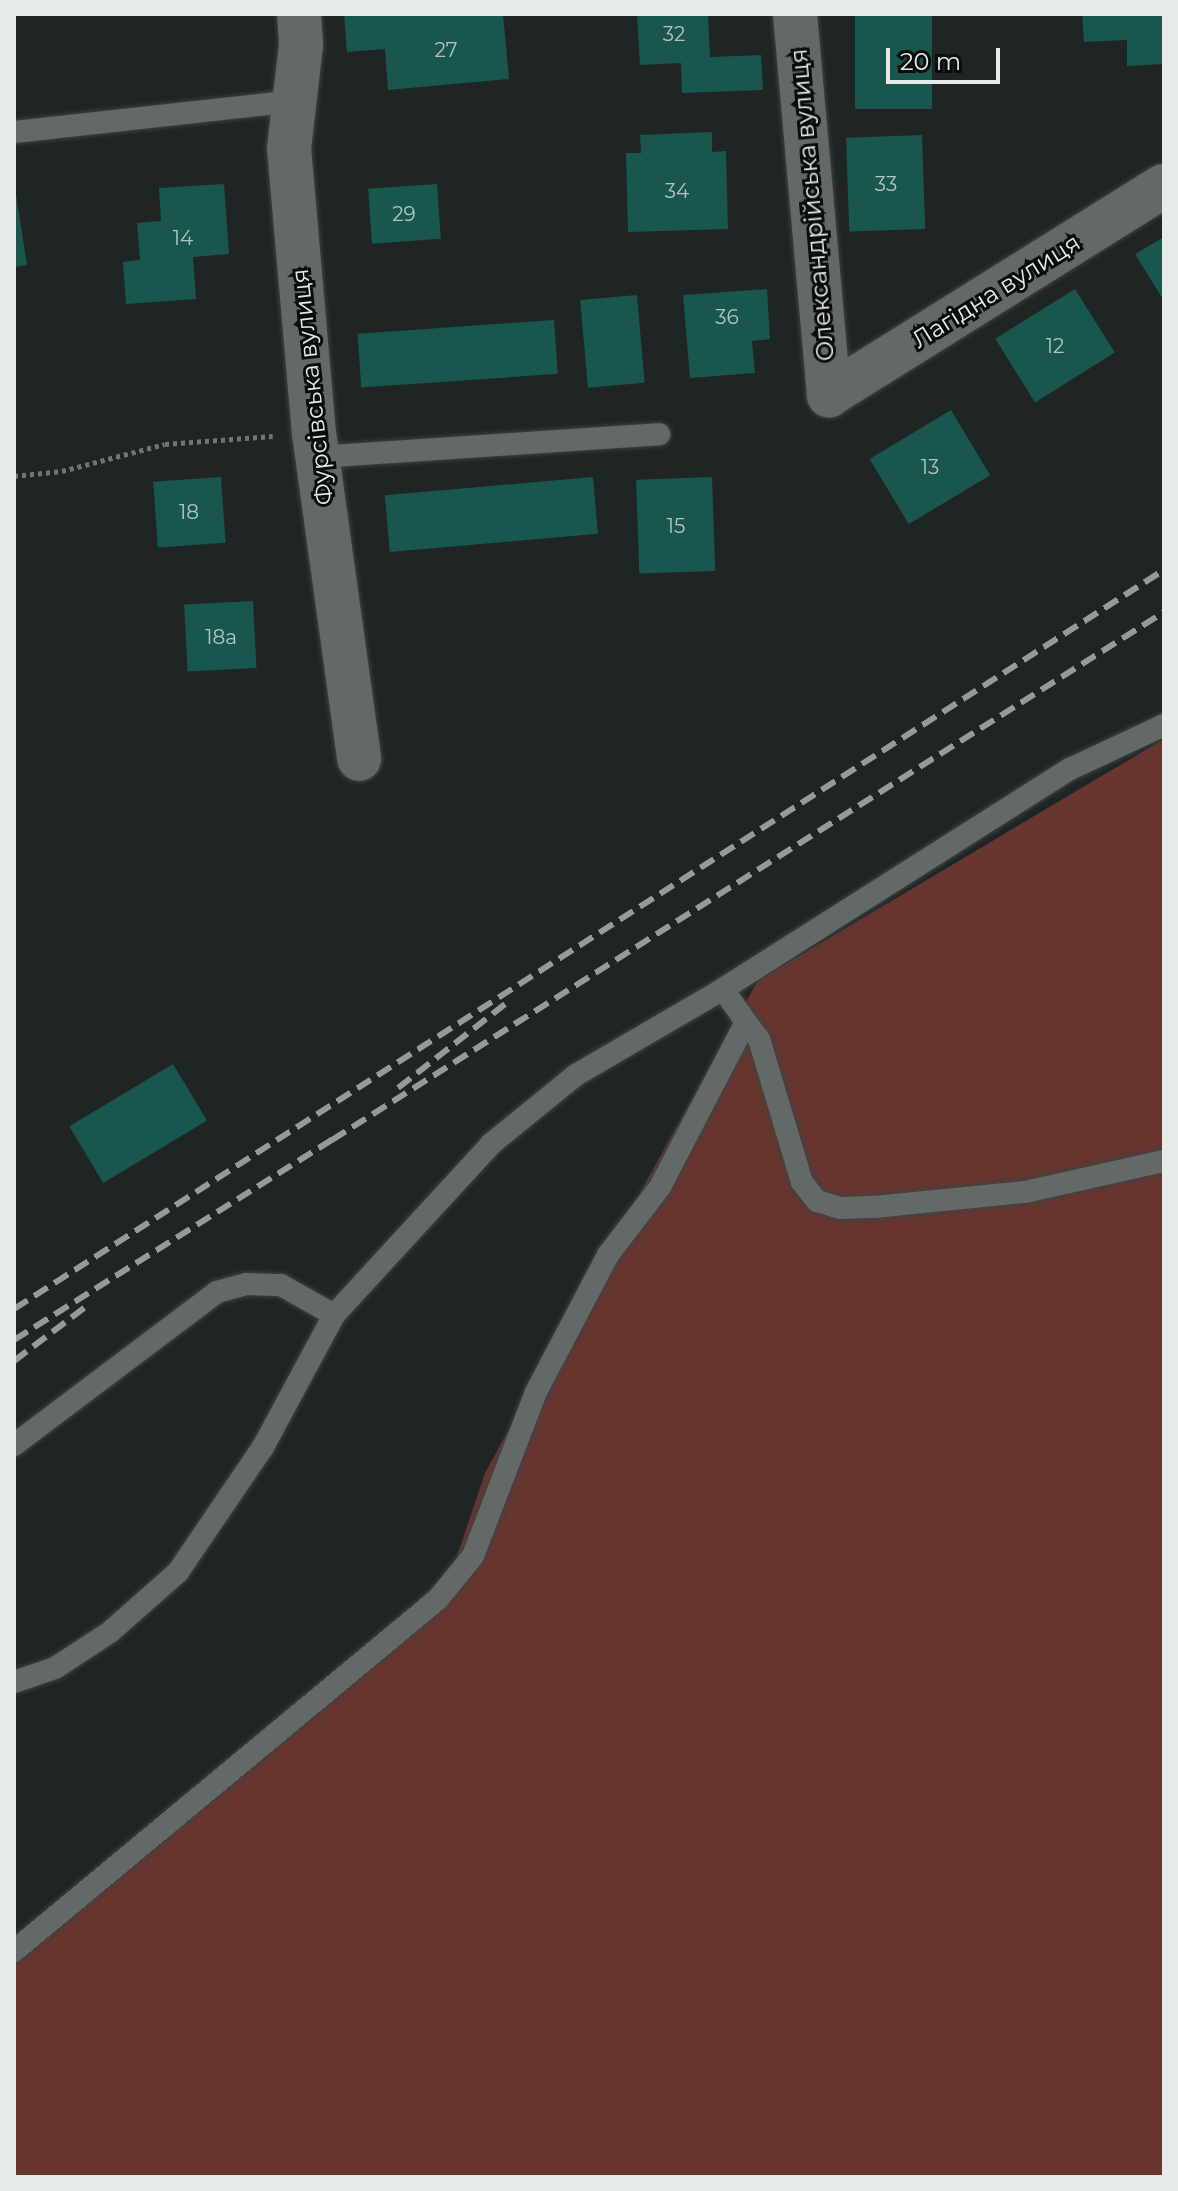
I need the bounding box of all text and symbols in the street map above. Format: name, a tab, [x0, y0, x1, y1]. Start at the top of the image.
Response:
house number: 32	[663, 22, 685, 46]
scale bar	[890, 32, 1004, 82]
house number: 27	[434, 38, 458, 62]
text: 20 m	[900, 47, 961, 76]
street label: Олександрійська вулиця	[784, 48, 840, 362]
house number: 33	[875, 172, 897, 196]
house number: 34	[665, 179, 689, 203]
house number: 29	[392, 202, 416, 226]
house number: 14	[173, 226, 193, 250]
street label: Лагідна вулиця	[907, 228, 1085, 354]
street label: Фурсівська вулиця	[285, 267, 339, 507]
house number: 36	[715, 305, 739, 329]
house number: 12	[1046, 334, 1064, 358]
house number: 13	[921, 455, 939, 479]
house number: 18	[179, 500, 199, 524]
house number: 15	[667, 514, 685, 538]
house number: 18а	[205, 625, 237, 649]

